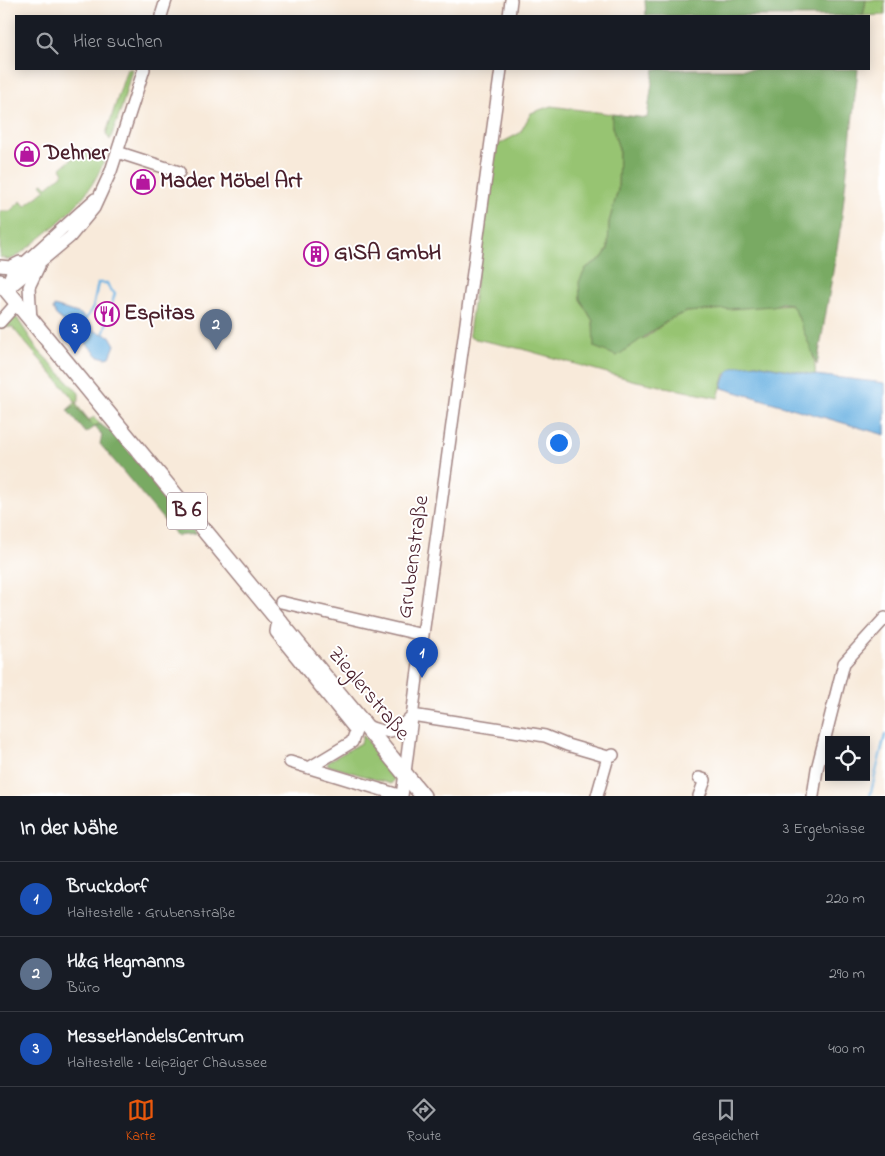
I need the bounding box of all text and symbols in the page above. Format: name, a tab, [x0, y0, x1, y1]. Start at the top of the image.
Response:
search box	[15, 15, 870, 70]
icon: search	[33, 29, 61, 57]
text: Hier suchen	[73, 29, 162, 56]
place label: Dehner	[43, 138, 109, 170]
shop icon: Dehner	[14, 141, 40, 167]
place label: Mader Möbel Art	[160, 166, 303, 198]
shop icon: Mader Möbel Art	[130, 169, 156, 195]
place label: GISA GmbH	[334, 238, 442, 270]
building icon: GISA GmbH	[303, 241, 329, 267]
place label: Espitas	[124, 298, 195, 330]
restaurant icon: Espitas	[94, 301, 120, 327]
pin: 2	[200, 309, 232, 350]
pin: 3	[59, 313, 91, 354]
your location	[546, 430, 572, 456]
road number: B 6	[167, 492, 207, 530]
street label: Grubenstraße	[390, 493, 438, 621]
pin: 1	[406, 637, 438, 678]
street label: Zieglerstraße	[318, 640, 417, 749]
map controls	[825, 736, 870, 781]
button: locate	[825, 736, 870, 781]
text: In der Nähe	[20, 814, 118, 844]
text: 3 Ergebnisse	[783, 817, 865, 841]
text: Bruckdorf	[67, 874, 149, 901]
text: 1	[33, 887, 39, 911]
text: 220 m	[826, 887, 865, 911]
text: Haltestelle · Grubenstraße	[67, 901, 235, 925]
text: H&G Hegmanns	[67, 949, 185, 976]
text: 2	[32, 962, 40, 986]
text: 290 m	[829, 962, 865, 986]
text: Büro	[67, 976, 100, 1000]
text: MesseHandelsCentrum	[67, 1024, 244, 1051]
text: 3	[33, 1037, 39, 1061]
text: 400 m	[828, 1037, 865, 1061]
text: Haltestelle · Leipziger Chaussee	[67, 1051, 267, 1075]
tab: Karte	[126, 1096, 155, 1147]
tab: Route	[407, 1096, 441, 1147]
tab: Gespeichert	[692, 1096, 759, 1147]

